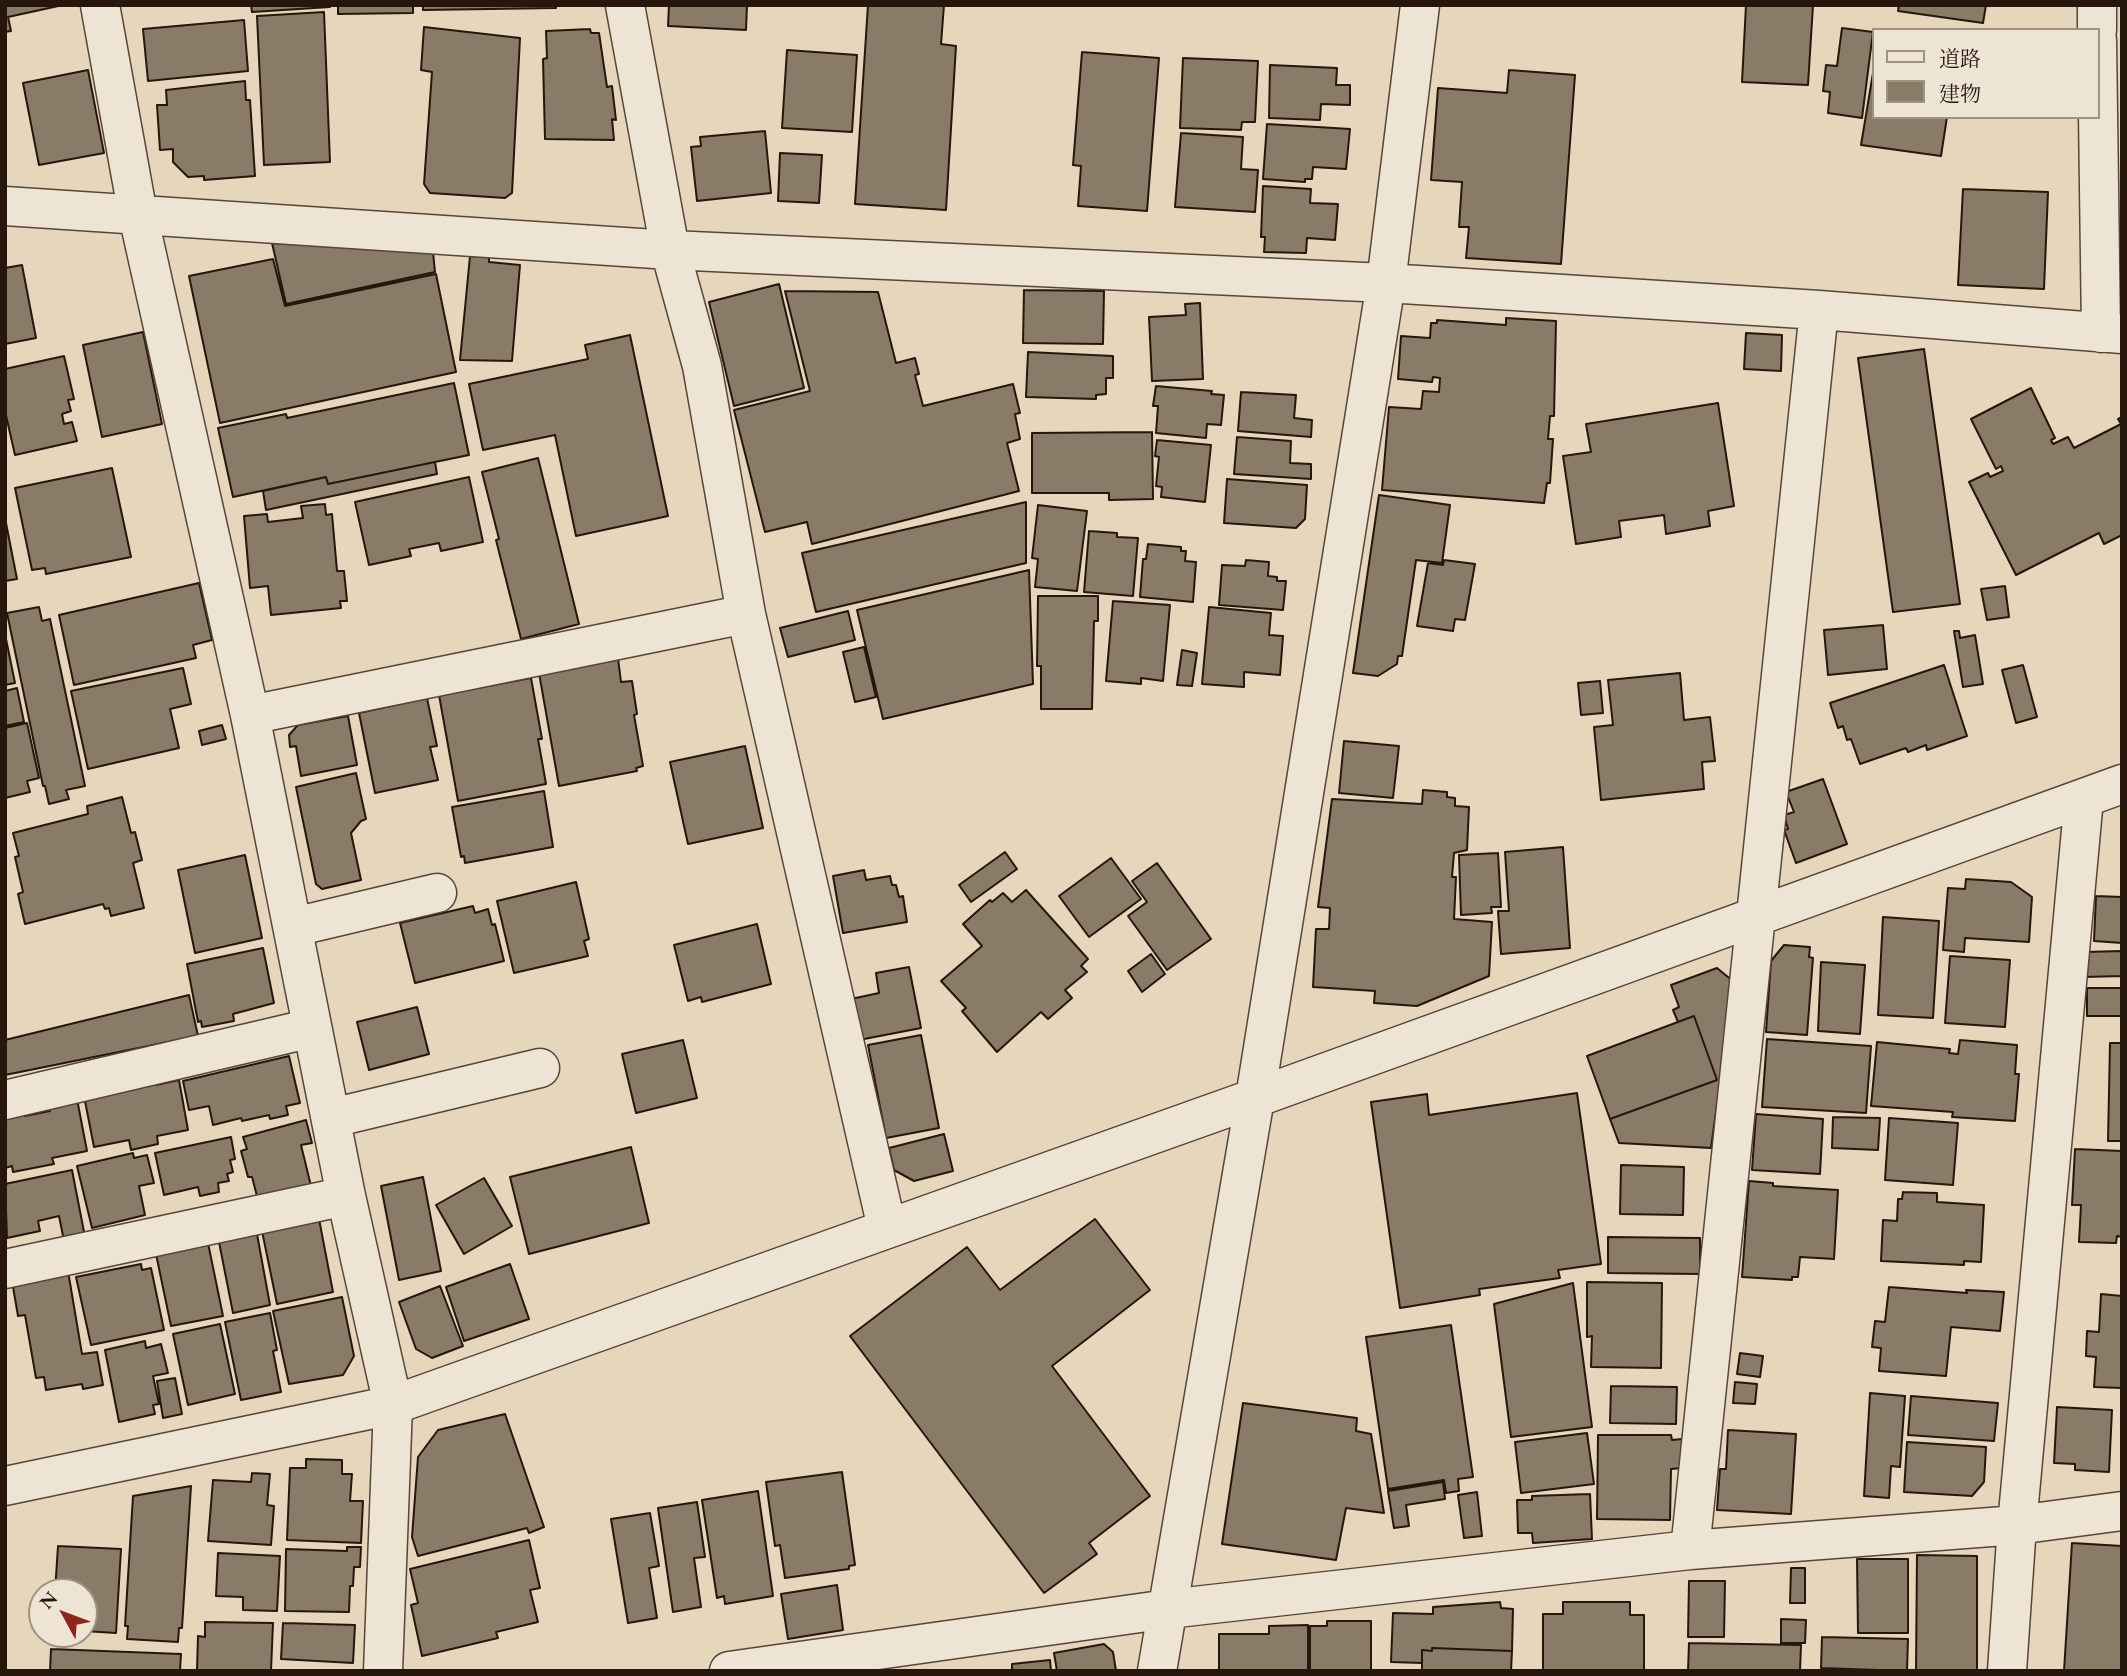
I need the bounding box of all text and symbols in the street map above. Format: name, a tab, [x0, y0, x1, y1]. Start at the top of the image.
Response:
legend	[1871, 28, 2099, 119]
text: 道路	[1939, 45, 1981, 72]
text: 建物	[1939, 80, 1981, 107]
north arrow	[28, 1578, 98, 1648]
text: N	[34, 1586, 63, 1614]

